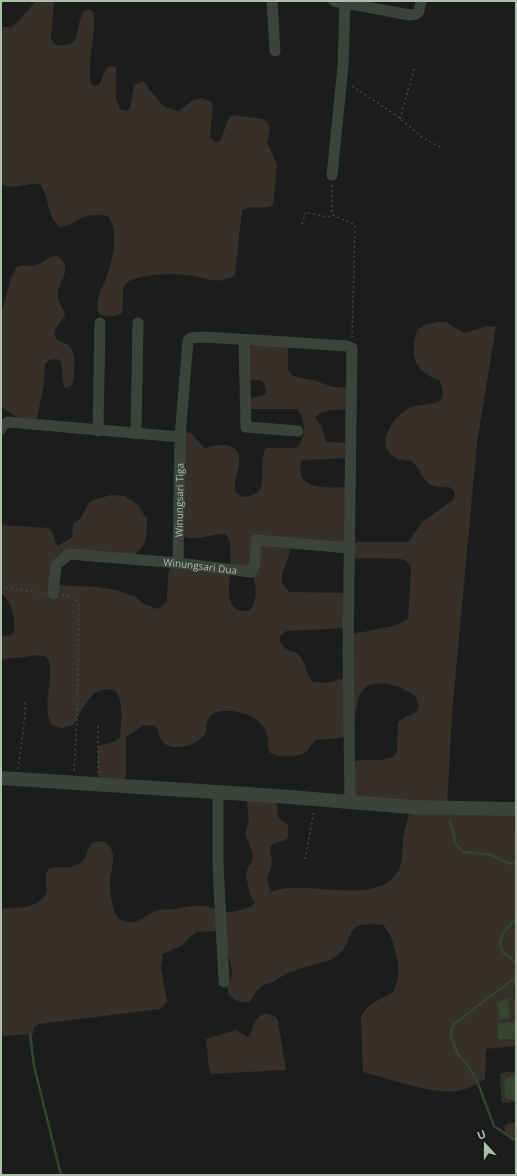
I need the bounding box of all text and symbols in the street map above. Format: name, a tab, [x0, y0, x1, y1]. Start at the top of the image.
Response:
street label: Winungsari Tiga	[171, 463, 187, 537]
street label: Winungsari Dua	[163, 555, 238, 577]
north arrow	[465, 1124, 505, 1164]
text: U	[475, 1126, 488, 1143]

